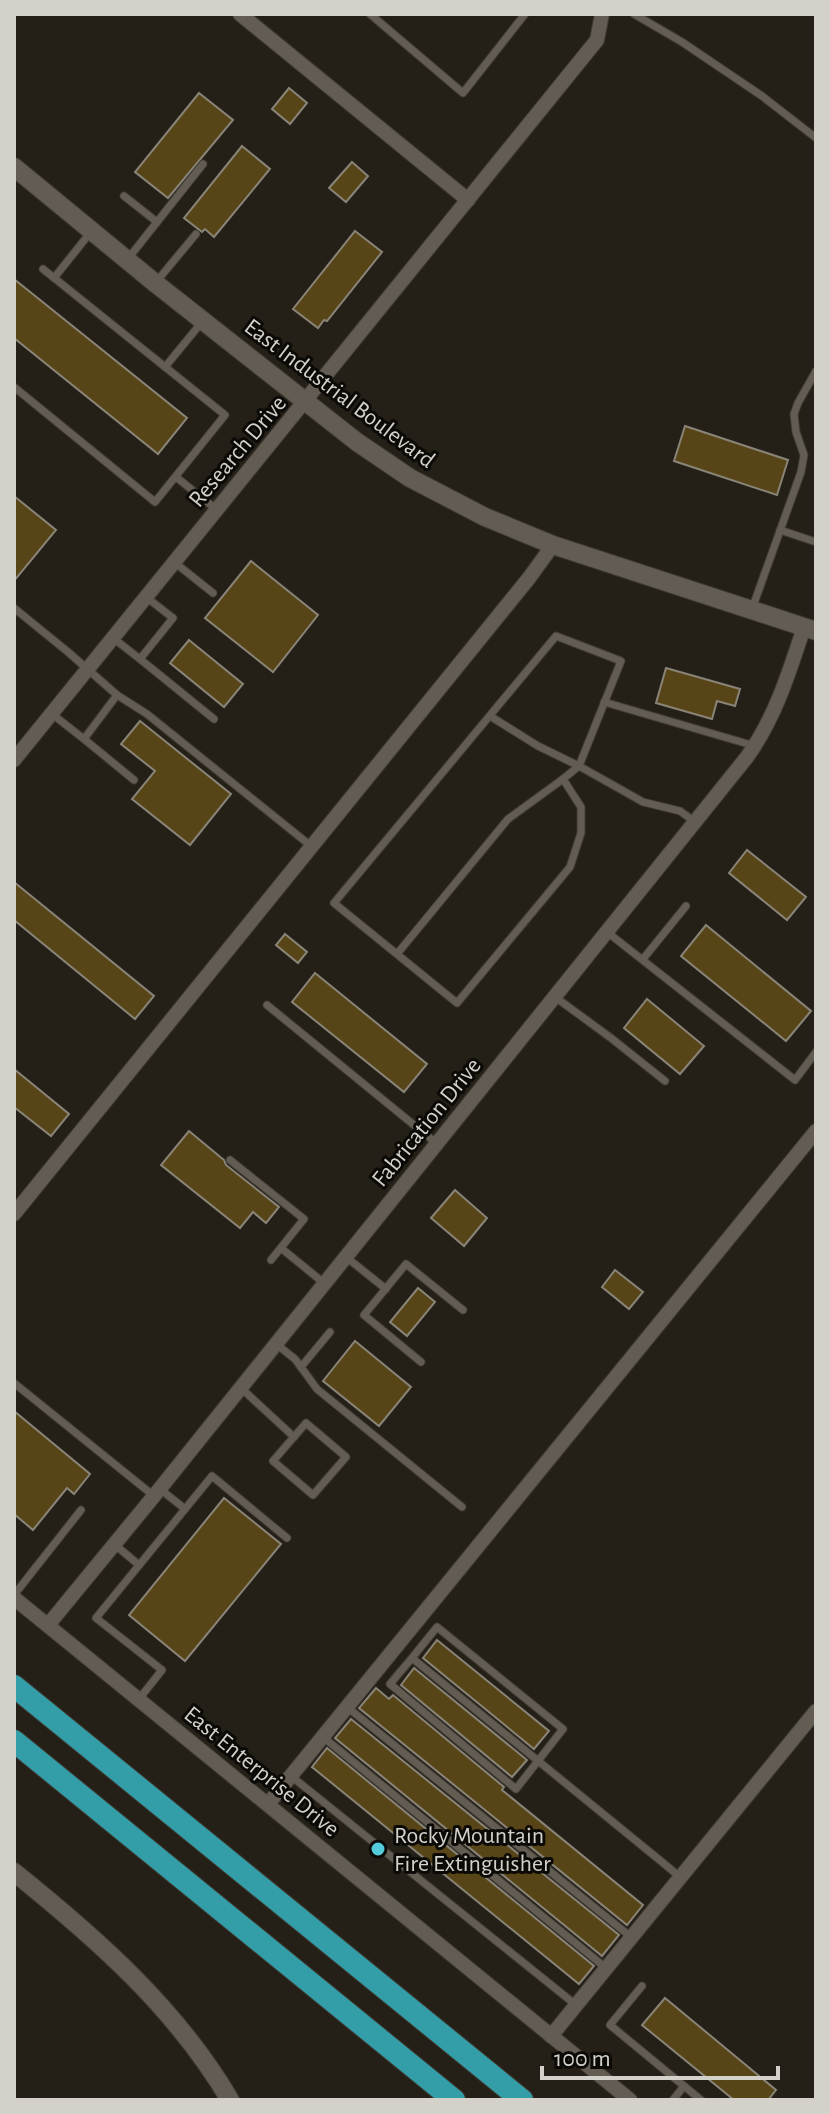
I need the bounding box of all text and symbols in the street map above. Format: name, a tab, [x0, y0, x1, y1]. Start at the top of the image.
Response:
street label: East Industrial Boulevard	[240, 315, 439, 473]
street label: Research Drive	[184, 391, 291, 512]
street label: Fabrication Drive	[368, 1054, 486, 1192]
street label: East Enterprise Drive	[179, 1702, 343, 1841]
place label: Rocky Mountain Fire Extinguisher	[394, 1824, 551, 1876]
marker: Rocky Mountain Fire Extinguisher	[369, 1840, 387, 1858]
scale bar	[542, 2030, 778, 2080]
text: 100 m	[554, 2047, 611, 2071]

